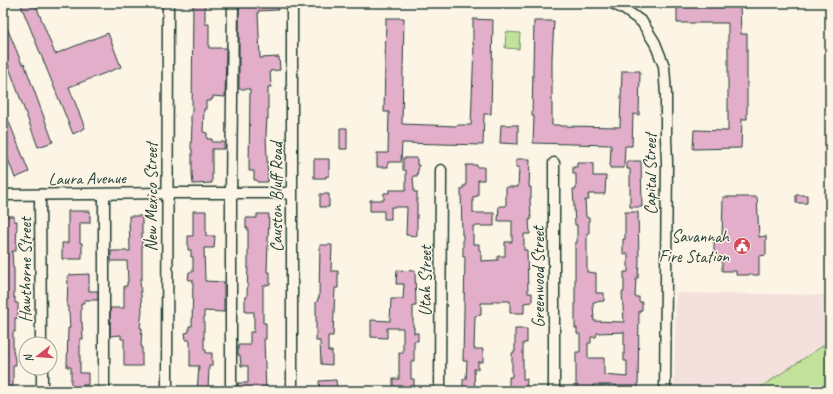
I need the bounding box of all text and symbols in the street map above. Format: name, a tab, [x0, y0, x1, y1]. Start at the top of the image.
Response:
street label: Capital Street	[640, 131, 661, 215]
street label: New Mexico Street	[141, 140, 162, 252]
street label: Causton Bluff Road	[266, 140, 287, 252]
street label: Laura Avenue	[48, 167, 127, 190]
street label: Hawthorne Street	[15, 215, 36, 323]
street label: Greenwood Street	[528, 224, 549, 328]
place label: Savannah Fire Station	[659, 226, 730, 267]
public building icon: Savannah Fire Station	[732, 236, 752, 256]
street label: Utah Street	[415, 243, 436, 316]
north arrow	[18, 336, 58, 376]
text: N	[20, 352, 36, 364]

